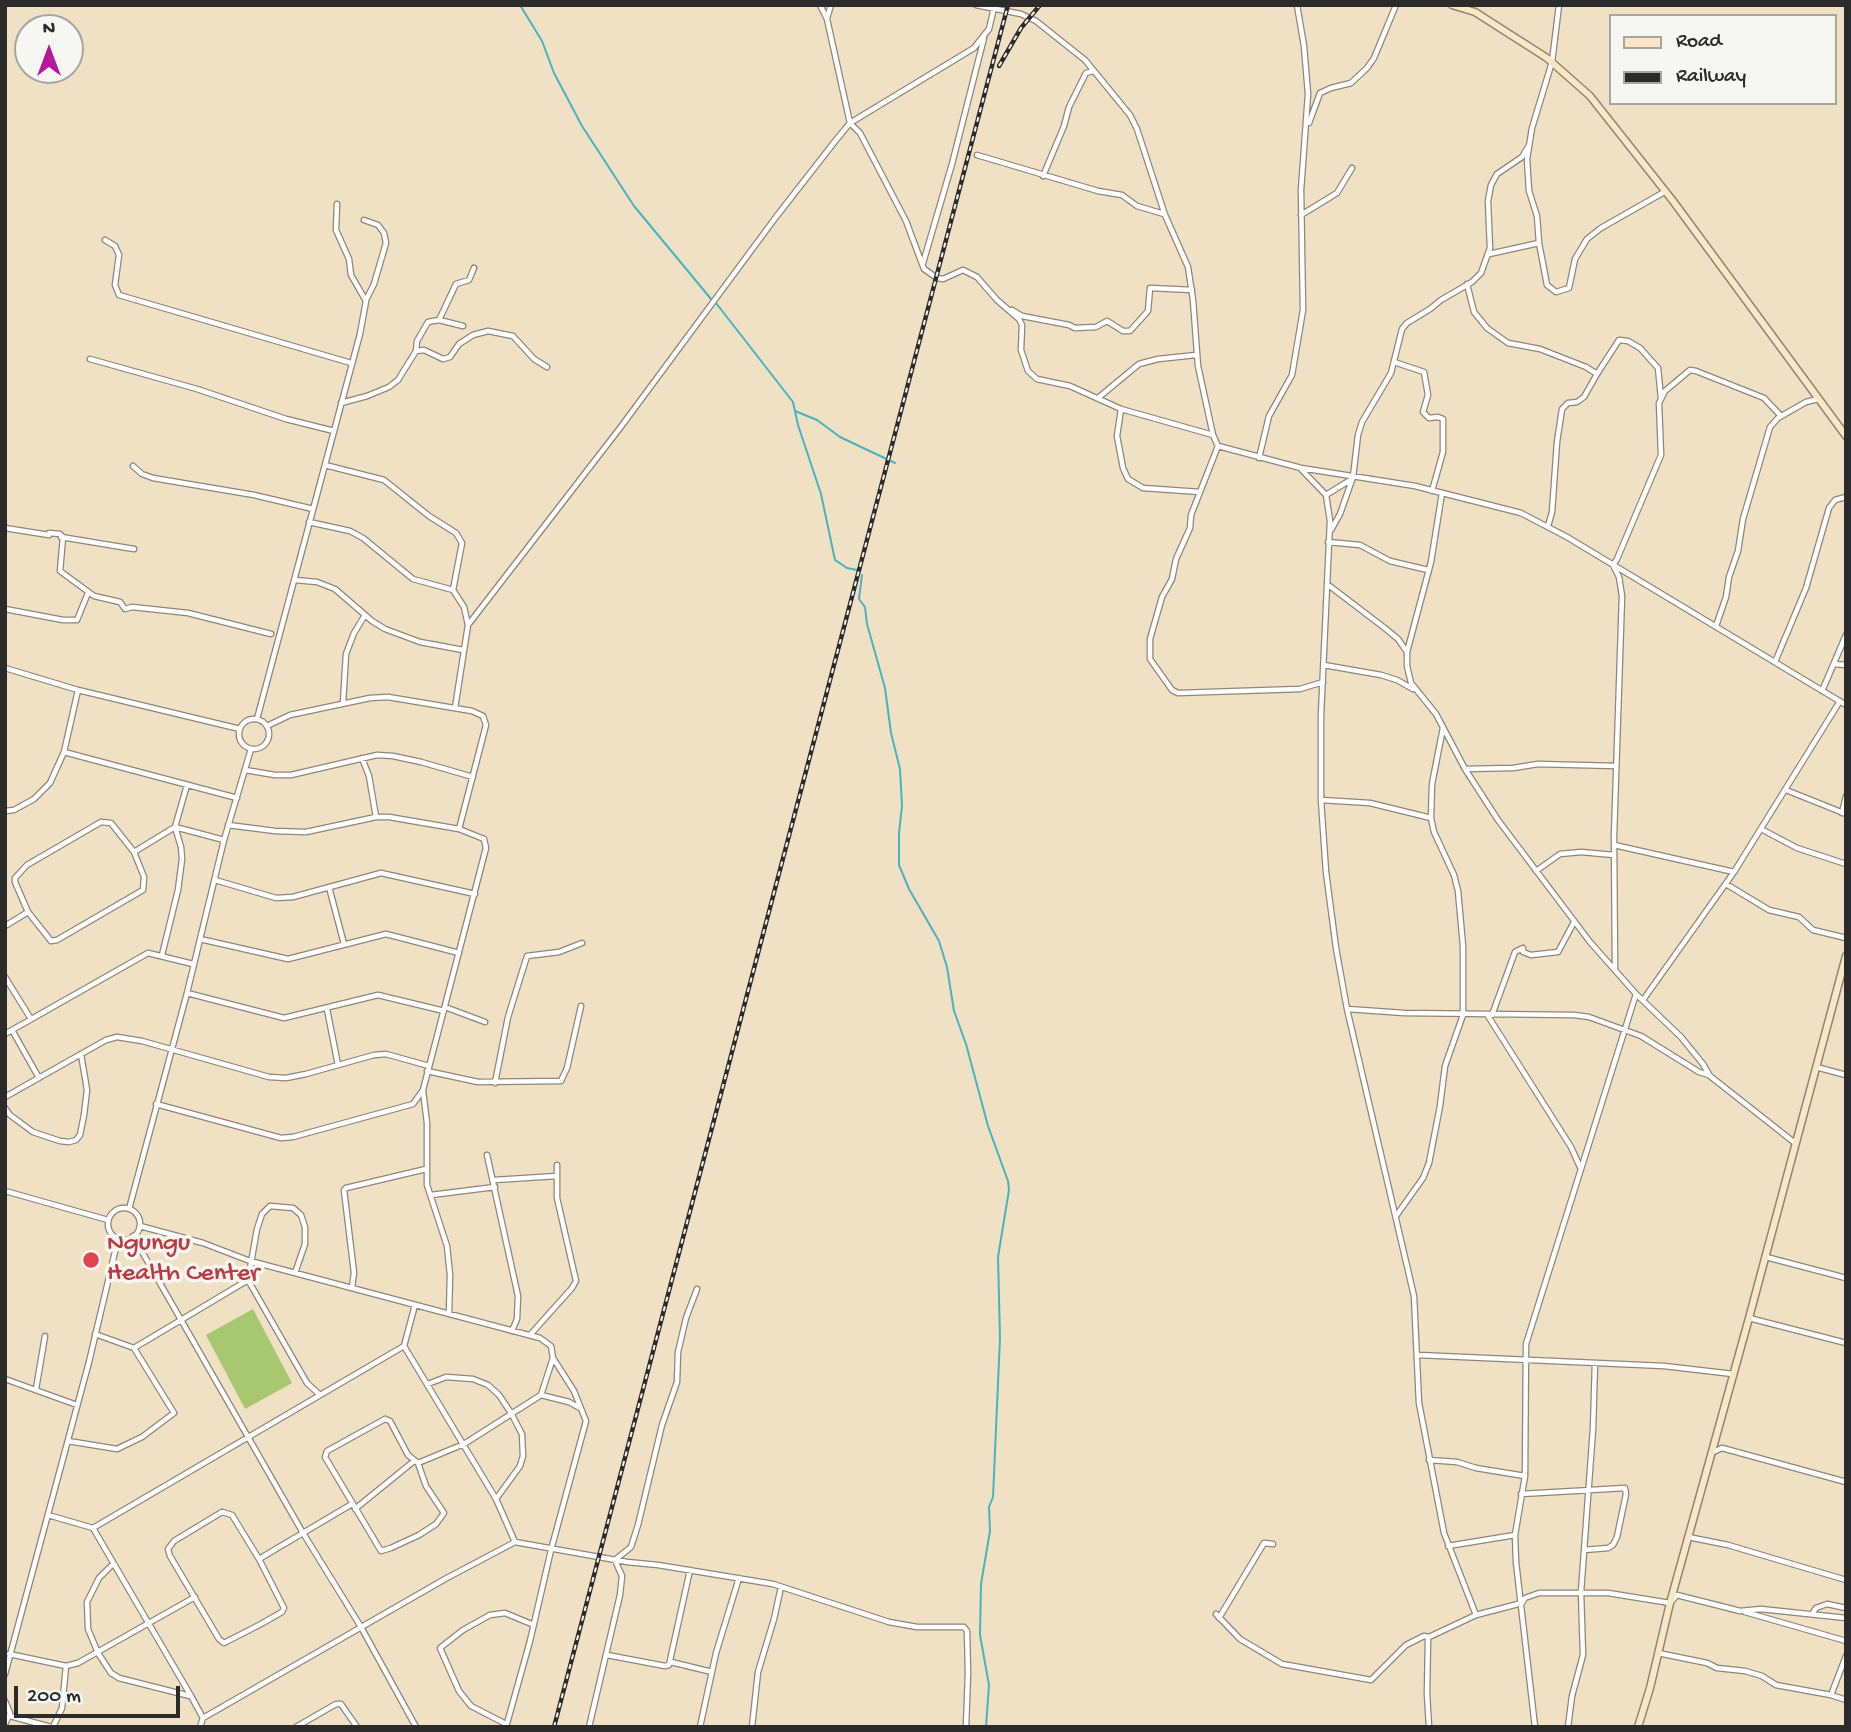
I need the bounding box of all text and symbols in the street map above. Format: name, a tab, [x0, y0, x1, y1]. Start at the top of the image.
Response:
north arrow	[14, 14, 84, 84]
legend	[1610, 14, 1837, 105]
text: N	[43, 18, 55, 41]
text: Road	[1676, 30, 1722, 55]
text: Railway	[1676, 65, 1746, 90]
place label: Ngungu Health Center	[107, 1229, 259, 1290]
marker: Ngungu Health Center	[81, 1250, 101, 1270]
scale bar	[18, 1672, 184, 1716]
text: 200 m	[27, 1685, 81, 1710]

